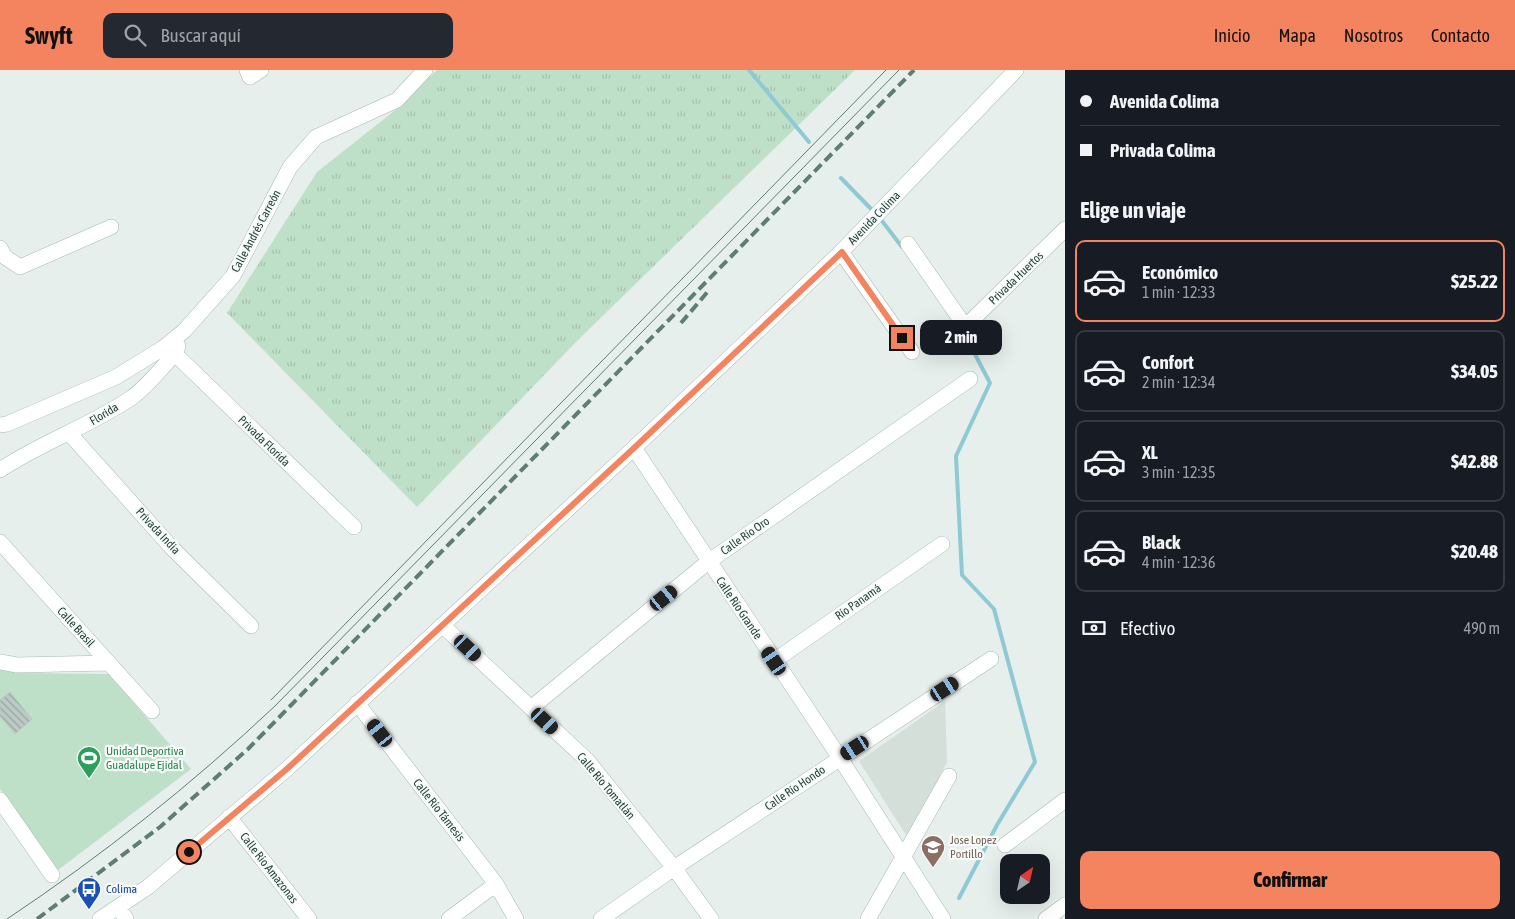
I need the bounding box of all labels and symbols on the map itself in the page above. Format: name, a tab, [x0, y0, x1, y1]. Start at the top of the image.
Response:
street label: Calle Andrés Carreón	[228, 187, 284, 275]
street label: Avenida Colima	[845, 188, 903, 248]
street label: Privada Huertos	[986, 249, 1046, 307]
callout: 2 min	[920, 320, 1002, 356]
route end	[891, 327, 913, 349]
street label: Florida	[87, 400, 121, 428]
street label: Privada Florida	[235, 413, 293, 469]
street label: Privada India	[133, 505, 183, 557]
street label: Calle Río Oro	[718, 514, 772, 558]
street label: Calle Río Grande	[713, 574, 765, 642]
street label: Río Panamá	[832, 581, 884, 623]
car	[647, 583, 680, 613]
street label: Calle Brasil	[54, 604, 98, 651]
car	[451, 632, 484, 664]
car	[759, 644, 788, 678]
car	[928, 675, 961, 703]
car	[528, 705, 561, 737]
car	[364, 717, 395, 749]
car	[838, 734, 871, 762]
place label: Unidad Deportiva Guadalupe Ejidal	[106, 744, 184, 772]
sports icon: Unidad Deportiva Guadalupe Ejidal	[76, 745, 102, 779]
street label: Calle Río Tomatlán	[574, 750, 638, 822]
street label: Calle Río Hondo	[762, 762, 828, 813]
street label: Calle Río Támesis	[410, 776, 468, 844]
street label: Calle Río Amazonas	[237, 830, 301, 906]
place label: Jose Lopez Portillo	[950, 833, 997, 861]
school or university icon: Jose Lopez Portillo	[920, 834, 946, 868]
route start	[178, 841, 200, 863]
north arrow	[1000, 854, 1050, 904]
bus stop icon: Colima	[76, 876, 102, 910]
place label: Colima	[106, 882, 137, 896]

